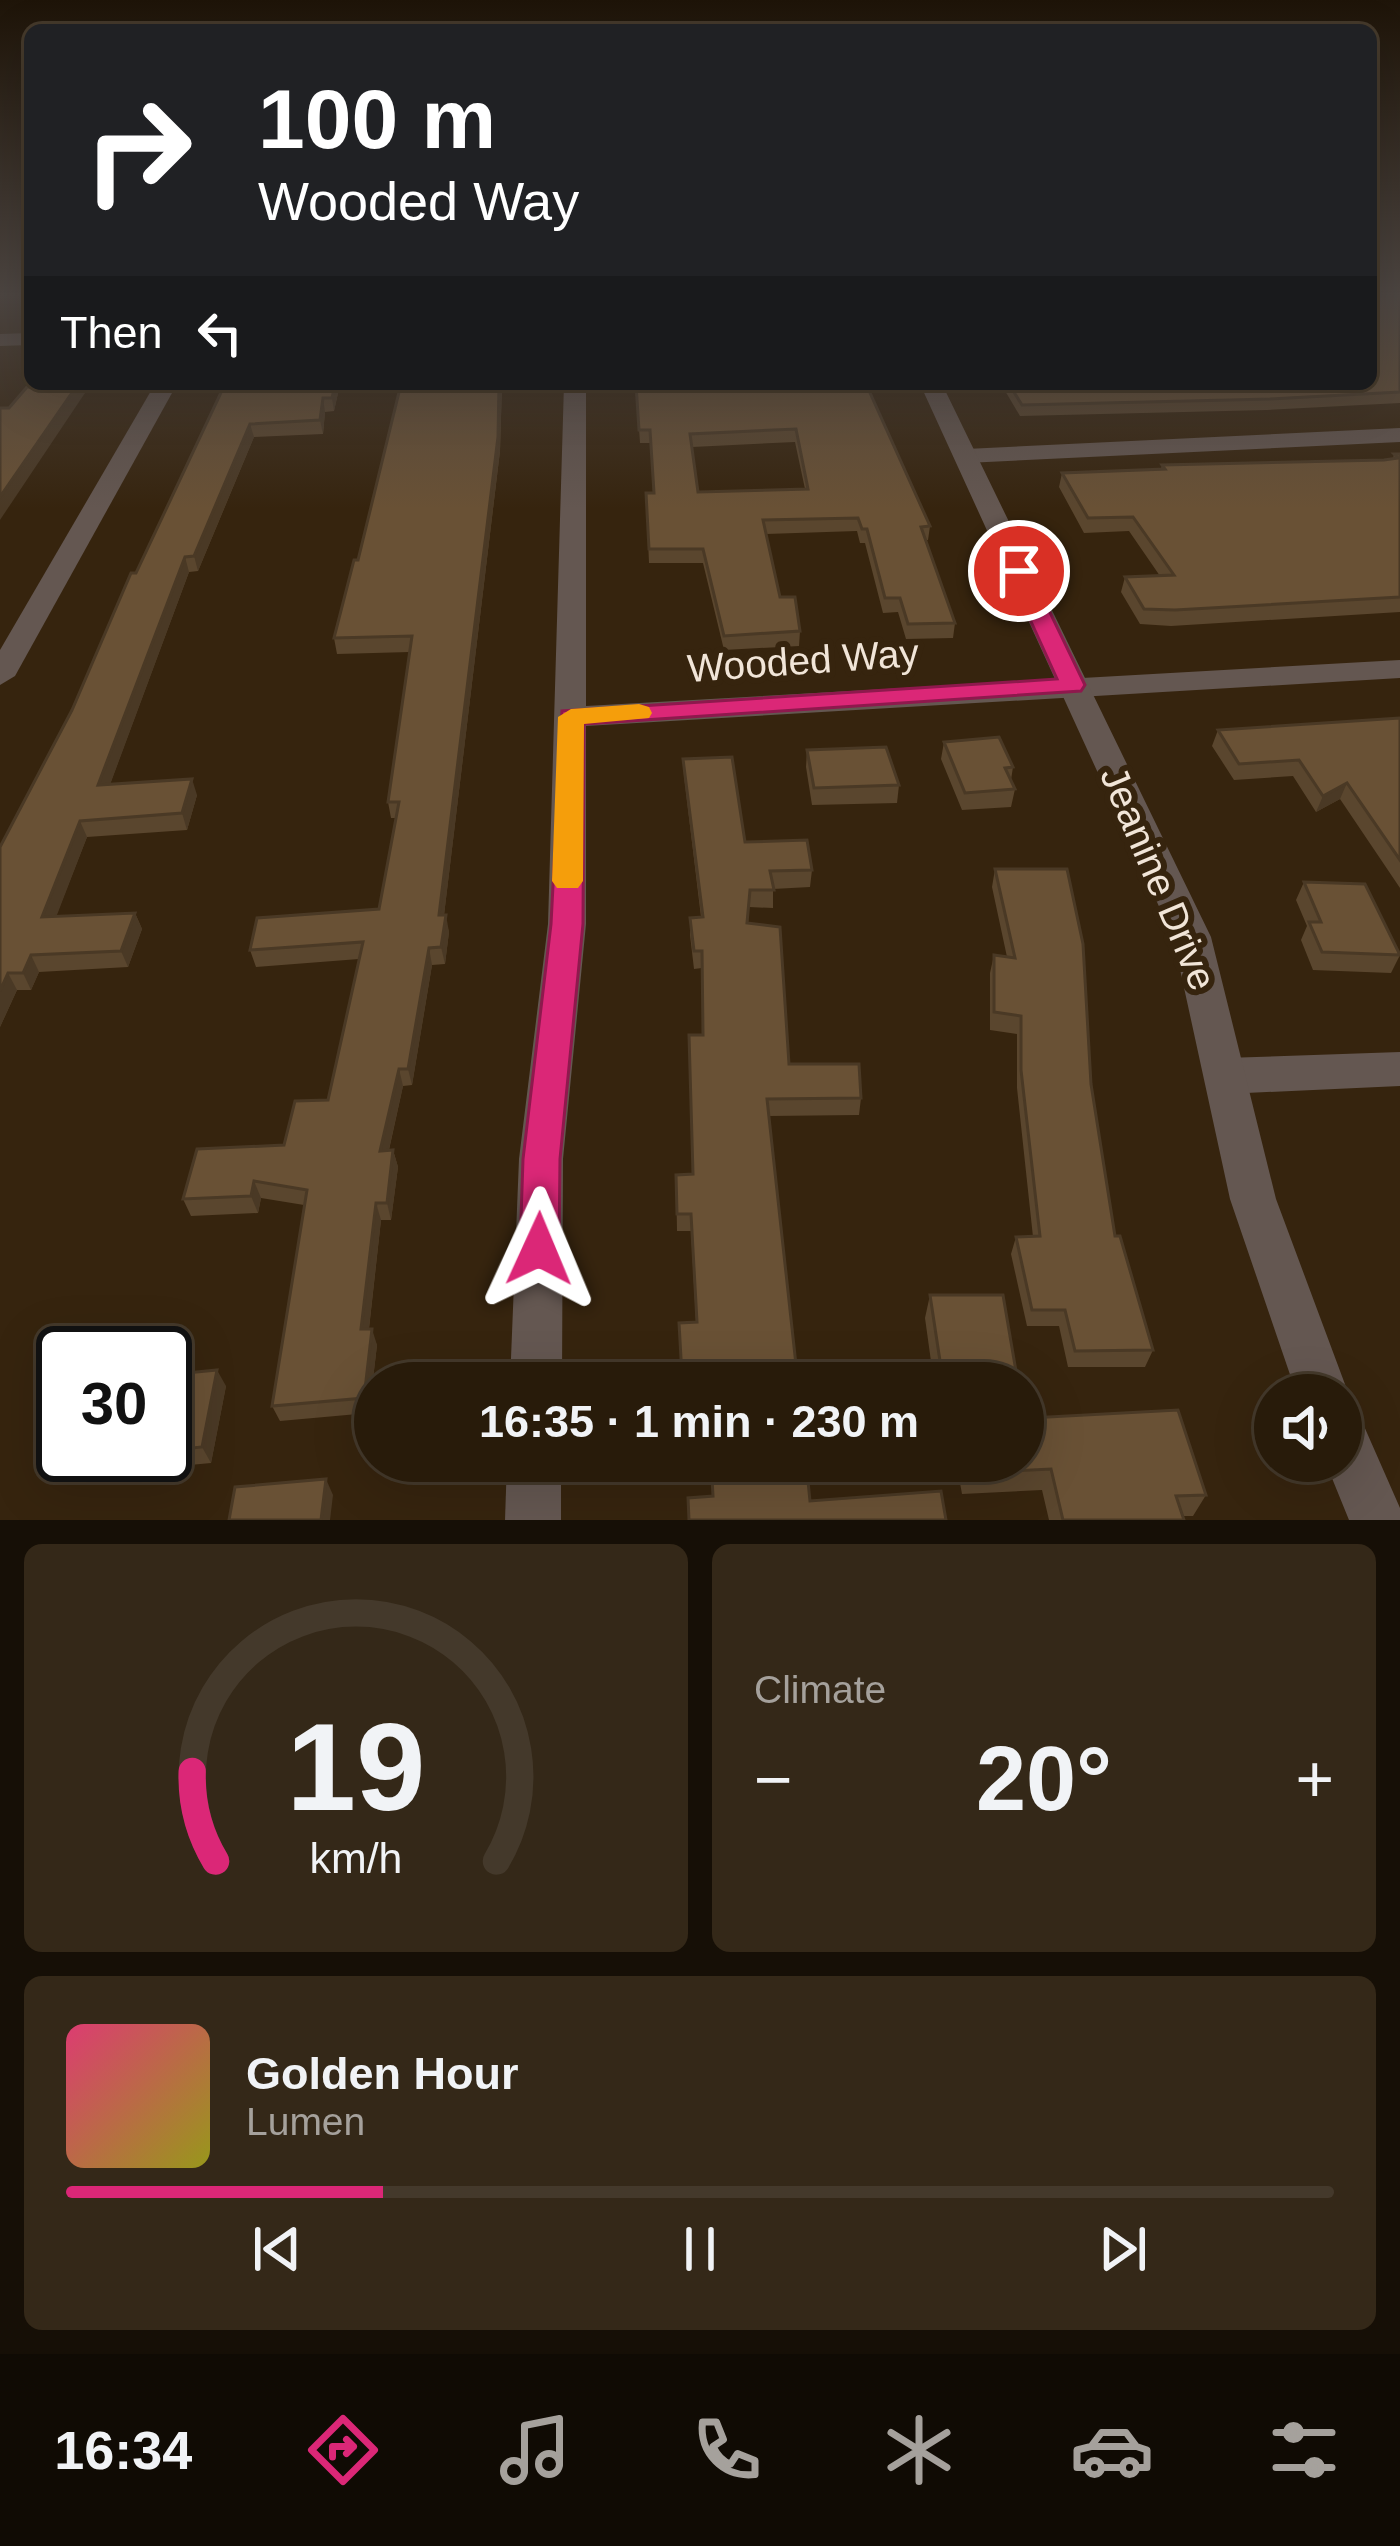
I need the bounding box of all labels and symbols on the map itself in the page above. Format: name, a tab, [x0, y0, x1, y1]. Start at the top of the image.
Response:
pin	[968, 520, 1070, 622]
street label: Wooded Way	[686, 631, 921, 690]
street label: Jeanine Drive	[1092, 760, 1225, 996]
position arrow	[476, 1186, 602, 1312]
speed limit sign: 30	[36, 1326, 192, 1482]

